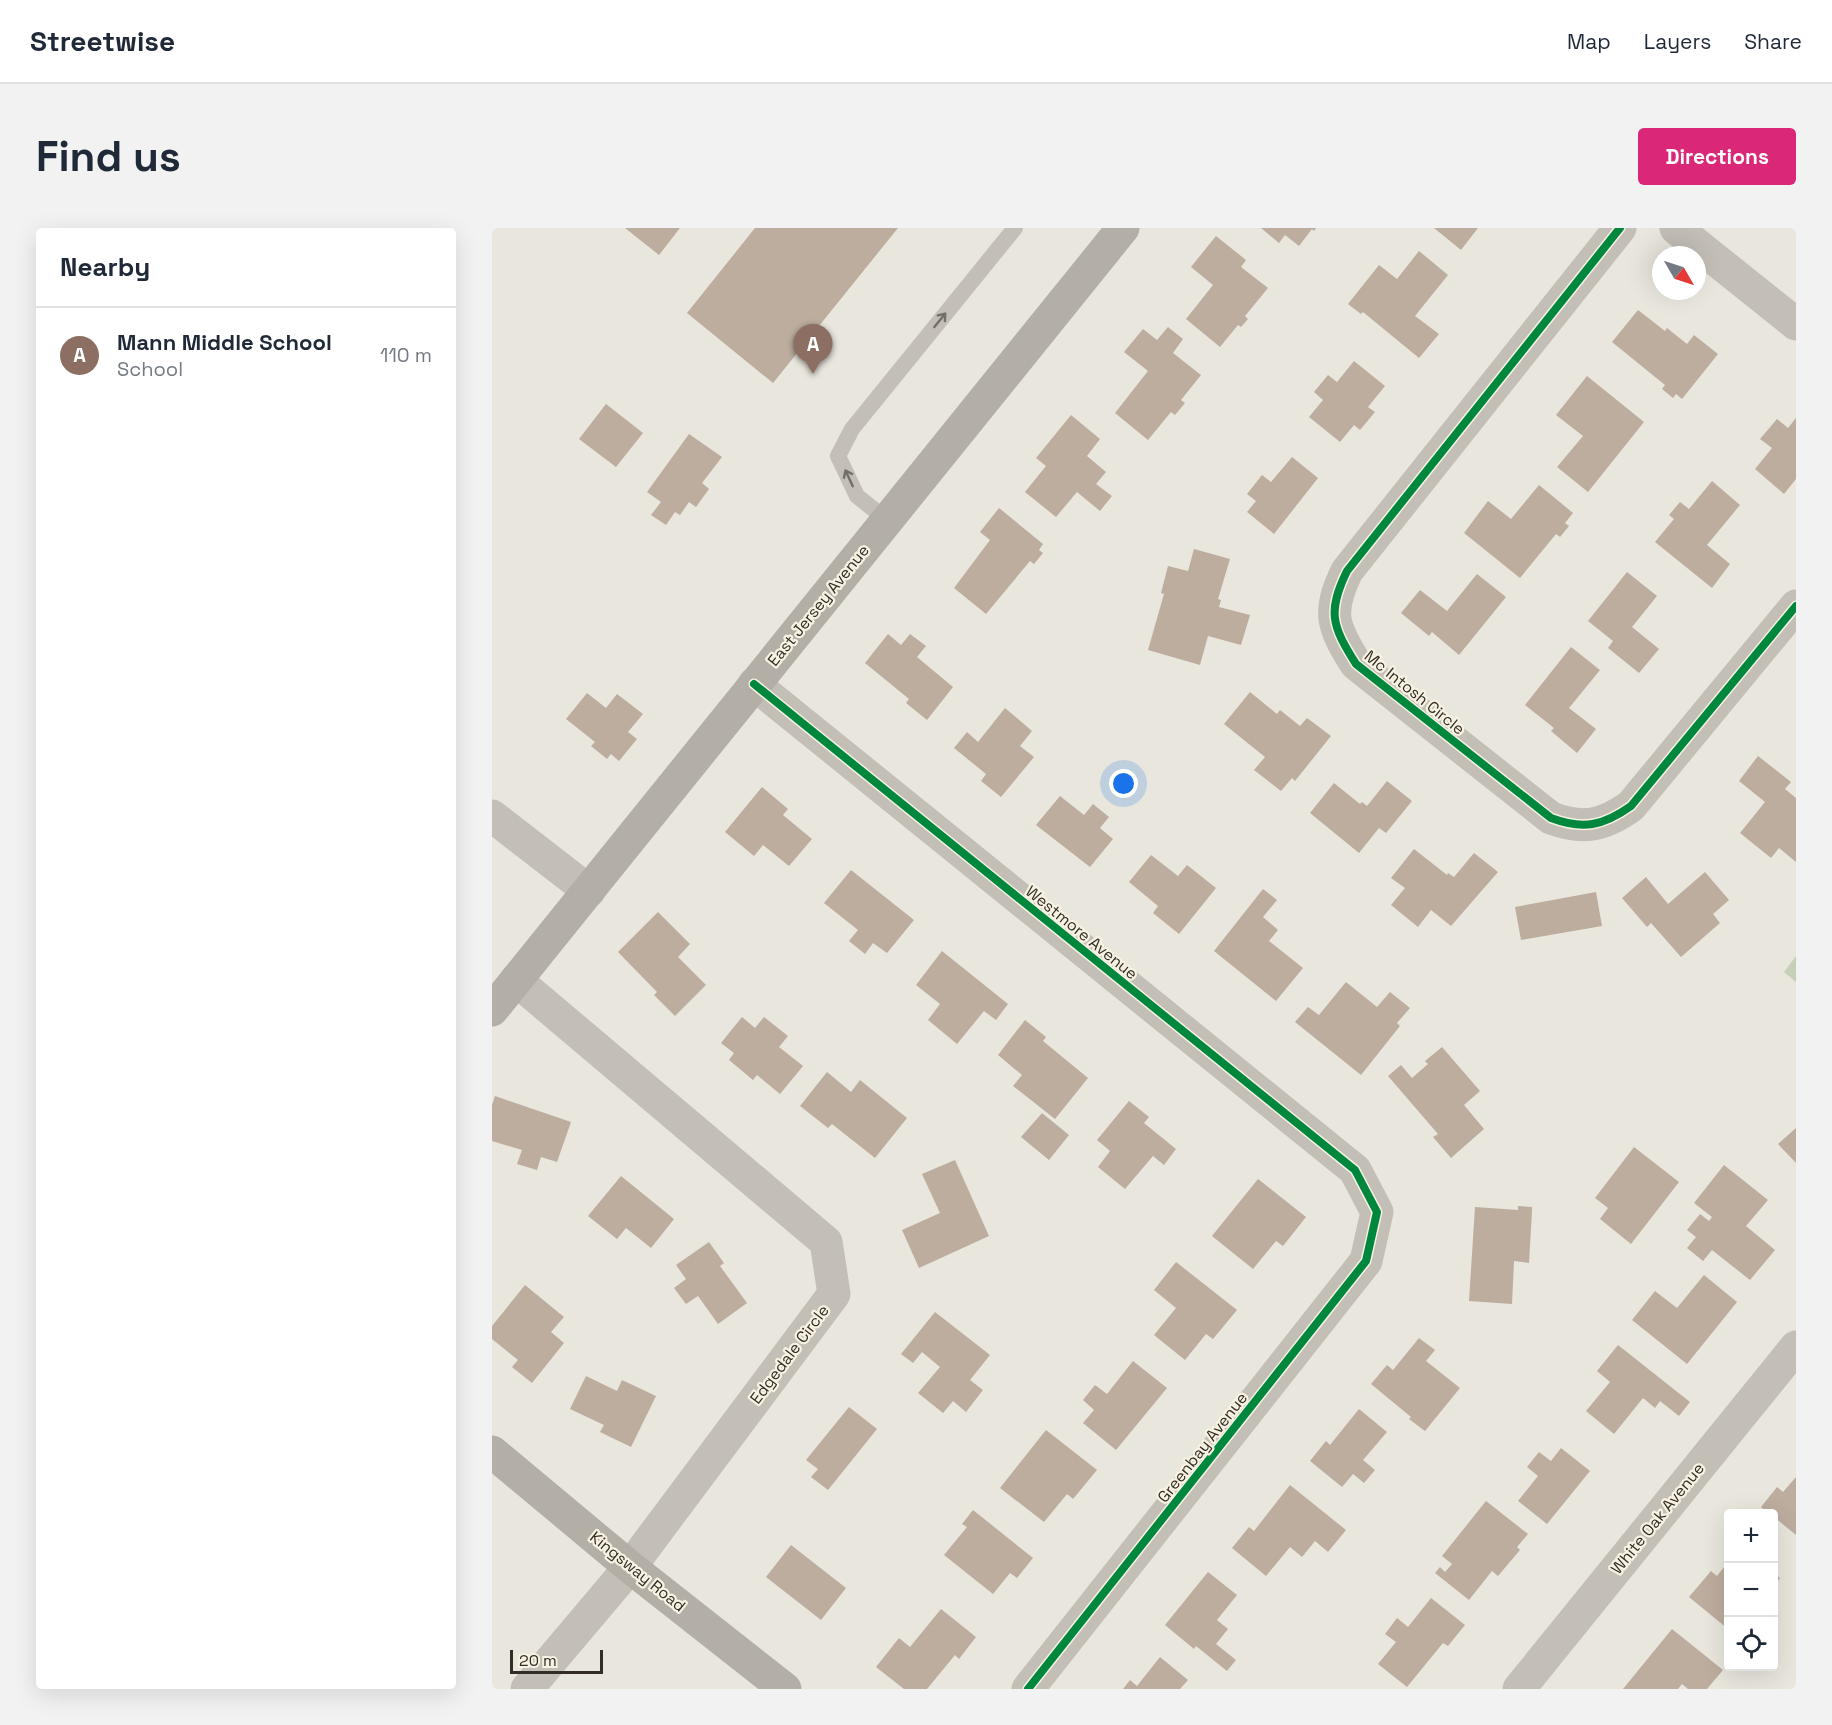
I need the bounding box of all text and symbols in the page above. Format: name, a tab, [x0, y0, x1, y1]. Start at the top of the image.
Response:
text: Streetwise	[30, 23, 175, 59]
text: Map	[1567, 28, 1611, 55]
text: Layers	[1644, 28, 1711, 55]
text: Share	[1744, 28, 1802, 55]
button: Directions	[1638, 128, 1796, 185]
text: Find us	[36, 130, 181, 183]
north arrow	[1652, 246, 1706, 300]
text: Nearby	[60, 250, 150, 284]
one-way arrow	[934, 312, 947, 328]
pin: A	[794, 324, 832, 374]
text: Mann Middle School	[117, 328, 332, 356]
text: A	[73, 342, 86, 368]
text: 110 m	[380, 342, 432, 368]
text: School	[117, 356, 183, 382]
one-way arrow	[842, 469, 854, 487]
street label: East Jersey Avenue	[763, 540, 874, 670]
street label: Mc Intosh Circle	[1360, 645, 1469, 739]
your location	[1109, 769, 1138, 798]
street label: Westmore Avenue	[1021, 881, 1142, 984]
street label: Edgedale Circle	[745, 1300, 834, 1408]
street label: Greenbay Avenue	[1153, 1388, 1252, 1507]
street label: White Oak Avenue	[1606, 1458, 1709, 1578]
map controls	[1724, 1509, 1778, 1671]
button: +	[1724, 1509, 1778, 1563]
street label: Kingsway Road	[586, 1526, 690, 1616]
button: −	[1724, 1563, 1778, 1617]
button: locate	[1724, 1617, 1778, 1671]
scale bar	[510, 1647, 603, 1674]
text: 20 m	[519, 1650, 557, 1671]

